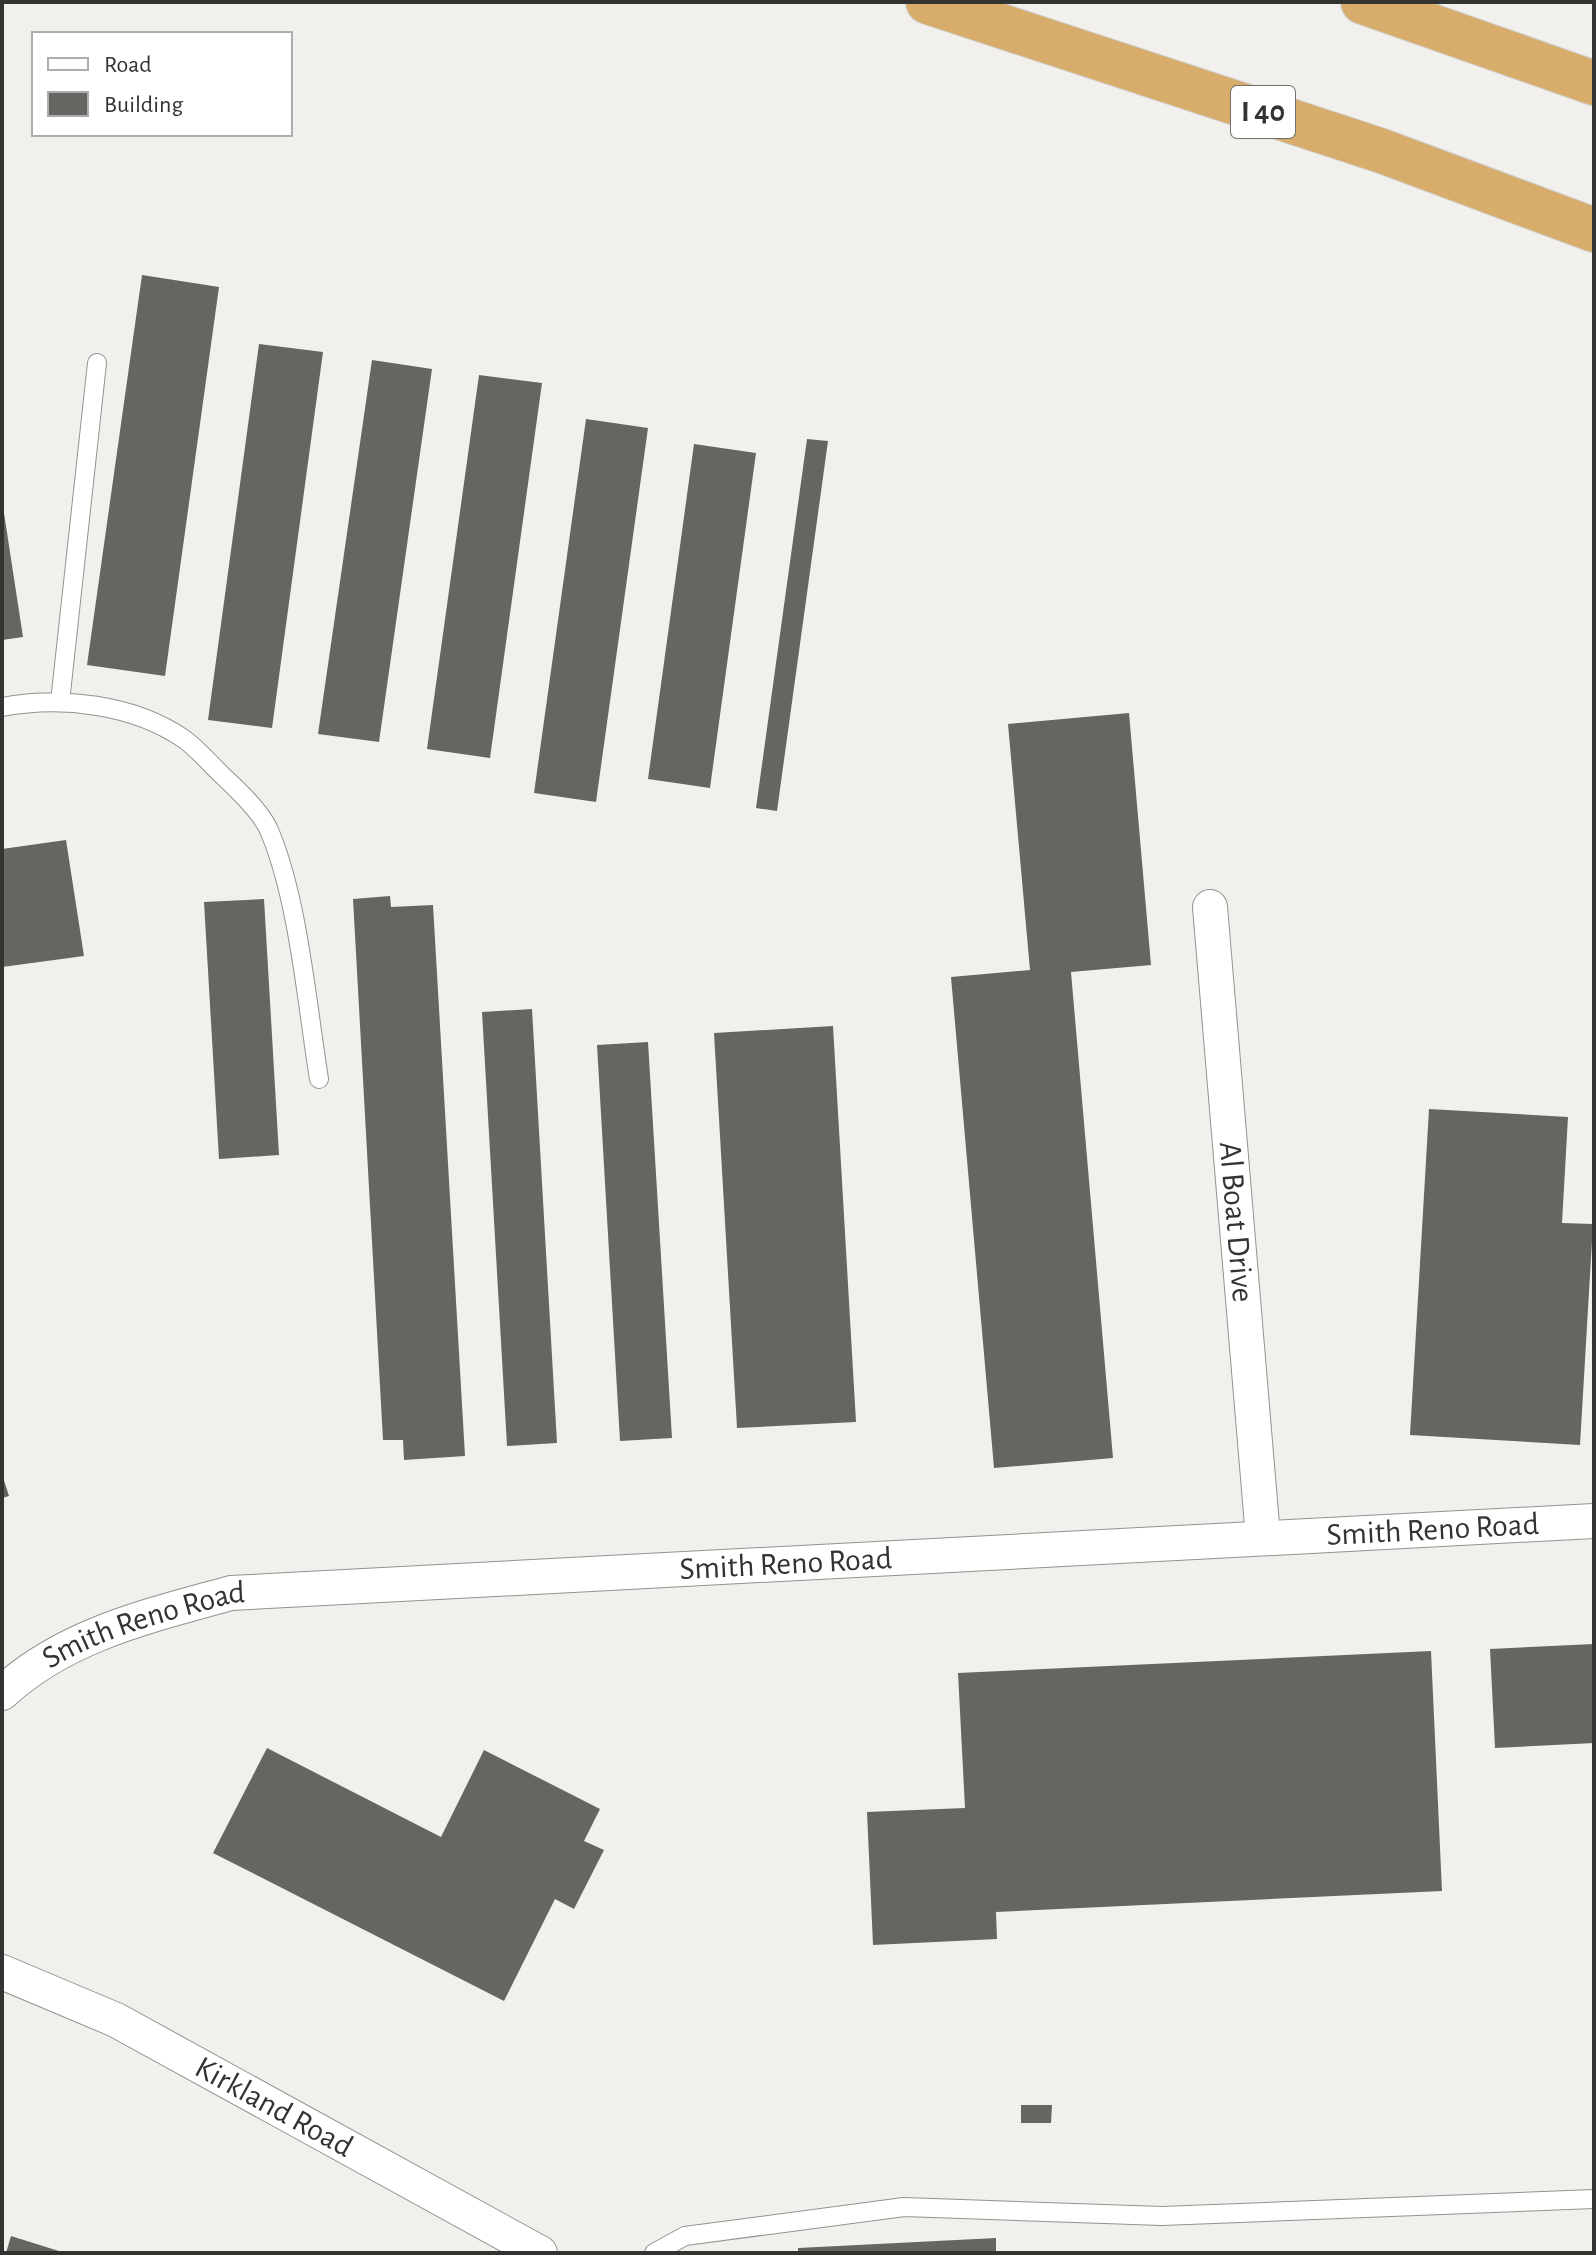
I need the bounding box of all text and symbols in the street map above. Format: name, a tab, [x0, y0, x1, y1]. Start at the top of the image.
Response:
legend	[32, 32, 292, 136]
text: Road	[104, 53, 152, 77]
road number: I 40	[1231, 86, 1295, 138]
text: Building	[104, 93, 183, 117]
street label: Al Boat Drive	[1214, 1140, 1259, 1304]
street label: Smith Reno Road	[1326, 1508, 1540, 1551]
street label: Smith Reno Road	[679, 1542, 893, 1585]
street label: Smith Reno Road	[37, 1576, 246, 1675]
street label: Kirkland Road	[190, 2051, 358, 2163]

